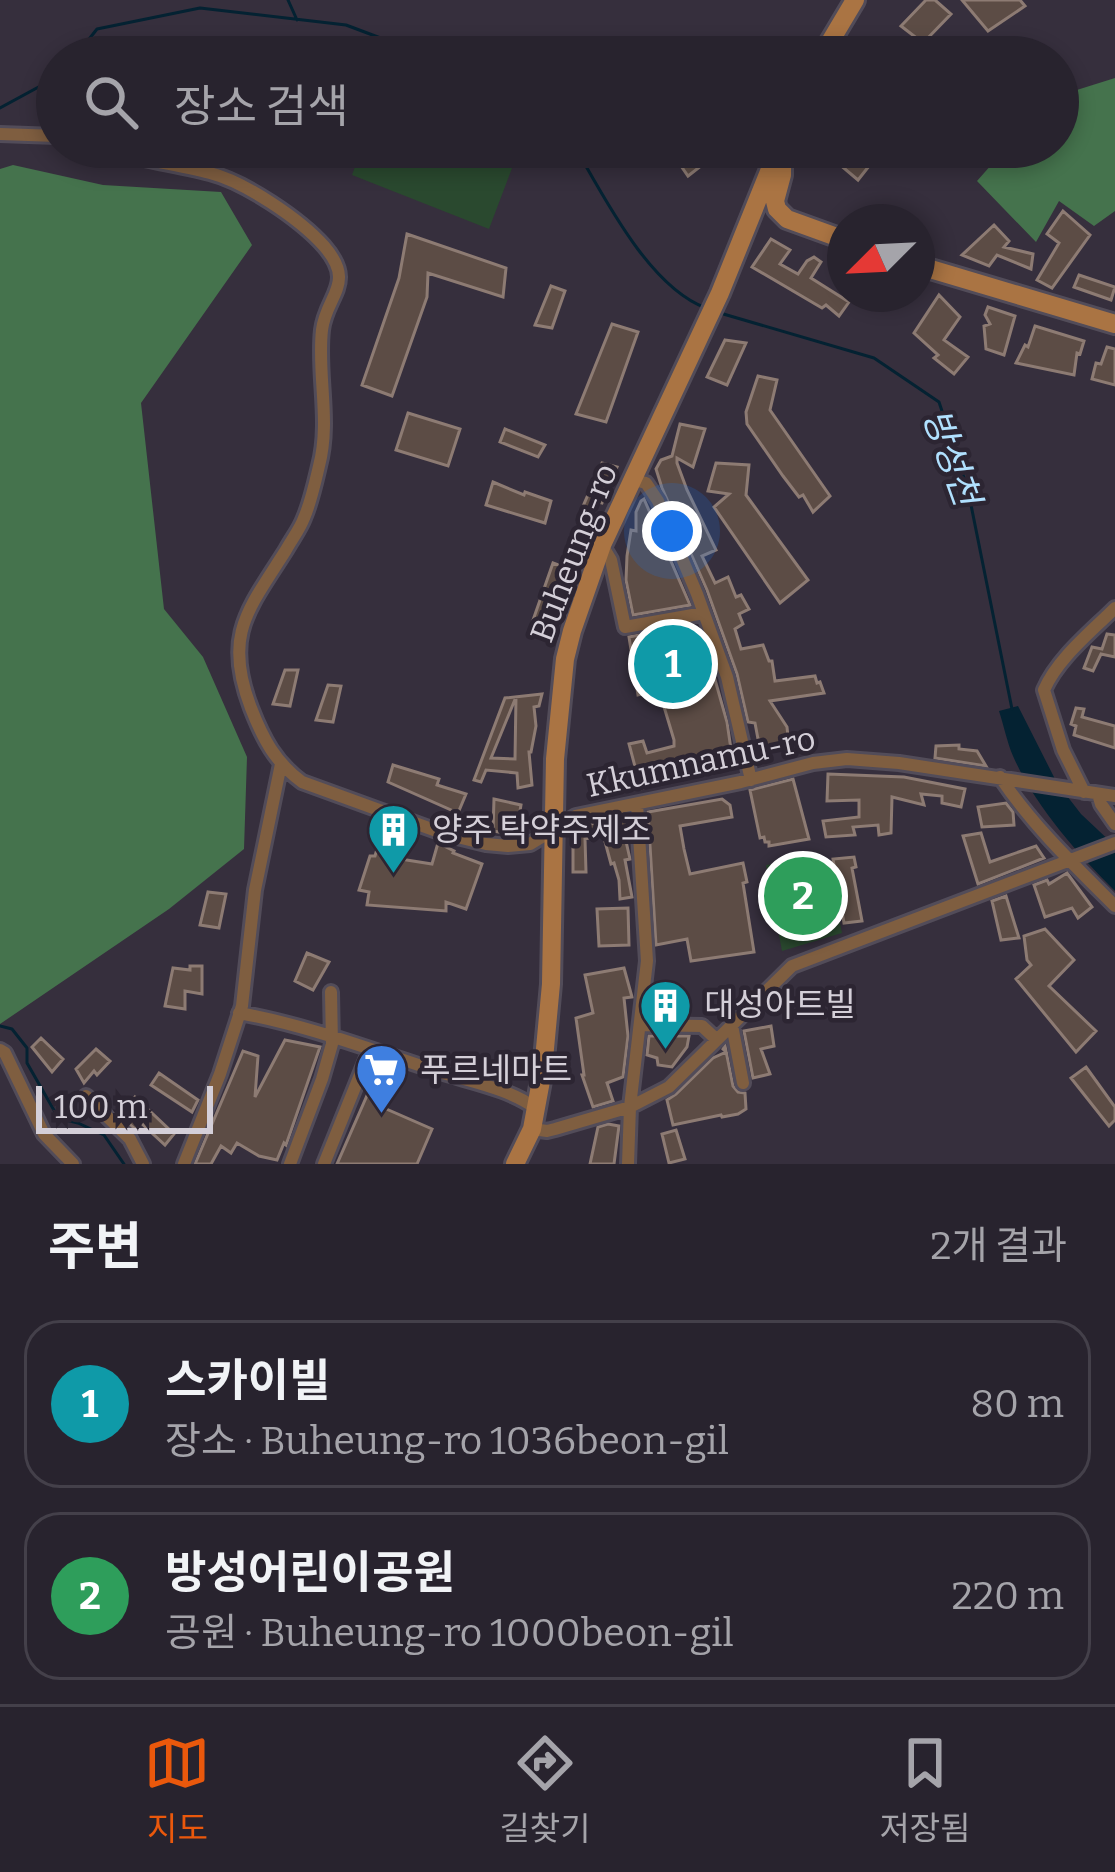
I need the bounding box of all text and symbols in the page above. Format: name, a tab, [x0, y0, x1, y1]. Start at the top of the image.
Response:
search box	[36, 36, 1079, 168]
icon: search	[78, 69, 144, 135]
text: 장소 검색	[174, 80, 349, 134]
north arrow	[827, 204, 935, 312]
water label: 방성천	[913, 403, 990, 515]
street label: Buheung-ro	[522, 458, 626, 648]
your location	[642, 501, 702, 561]
pin: 1	[634, 619, 712, 709]
street label: Kkumnamu-ro	[583, 718, 819, 806]
building icon: 양주 탁약주제조	[365, 802, 421, 876]
place label: 양주 탁약주제조	[432, 810, 651, 850]
pin: 2	[764, 851, 842, 941]
building icon: 대성아트빌	[637, 977, 693, 1051]
place label: 대성아트빌	[704, 985, 856, 1025]
supermarket icon: 푸르네마트	[353, 1042, 409, 1116]
place label: 푸르네마트	[420, 1050, 572, 1090]
scale bar	[36, 1080, 213, 1133]
text: 100 m	[54, 1087, 148, 1127]
text: 주변	[48, 1216, 142, 1278]
text: 2개 결과	[930, 1223, 1067, 1269]
text: 스카이빌	[165, 1354, 331, 1408]
text: 1	[82, 1381, 98, 1427]
text: 80 m	[971, 1381, 1064, 1427]
text: 장소 · Buheung-ro 1036beon-gil	[165, 1418, 729, 1464]
text: 방성어린이공원	[165, 1546, 455, 1600]
text: 2	[79, 1573, 101, 1619]
text: 220 m	[952, 1573, 1064, 1619]
text: 공원 · Buheung-ro 1000beon-gil	[165, 1610, 734, 1656]
tab: 지도	[144, 1730, 210, 1850]
tab: 길찾기	[499, 1730, 591, 1850]
tab: 저장됨	[879, 1730, 971, 1850]

